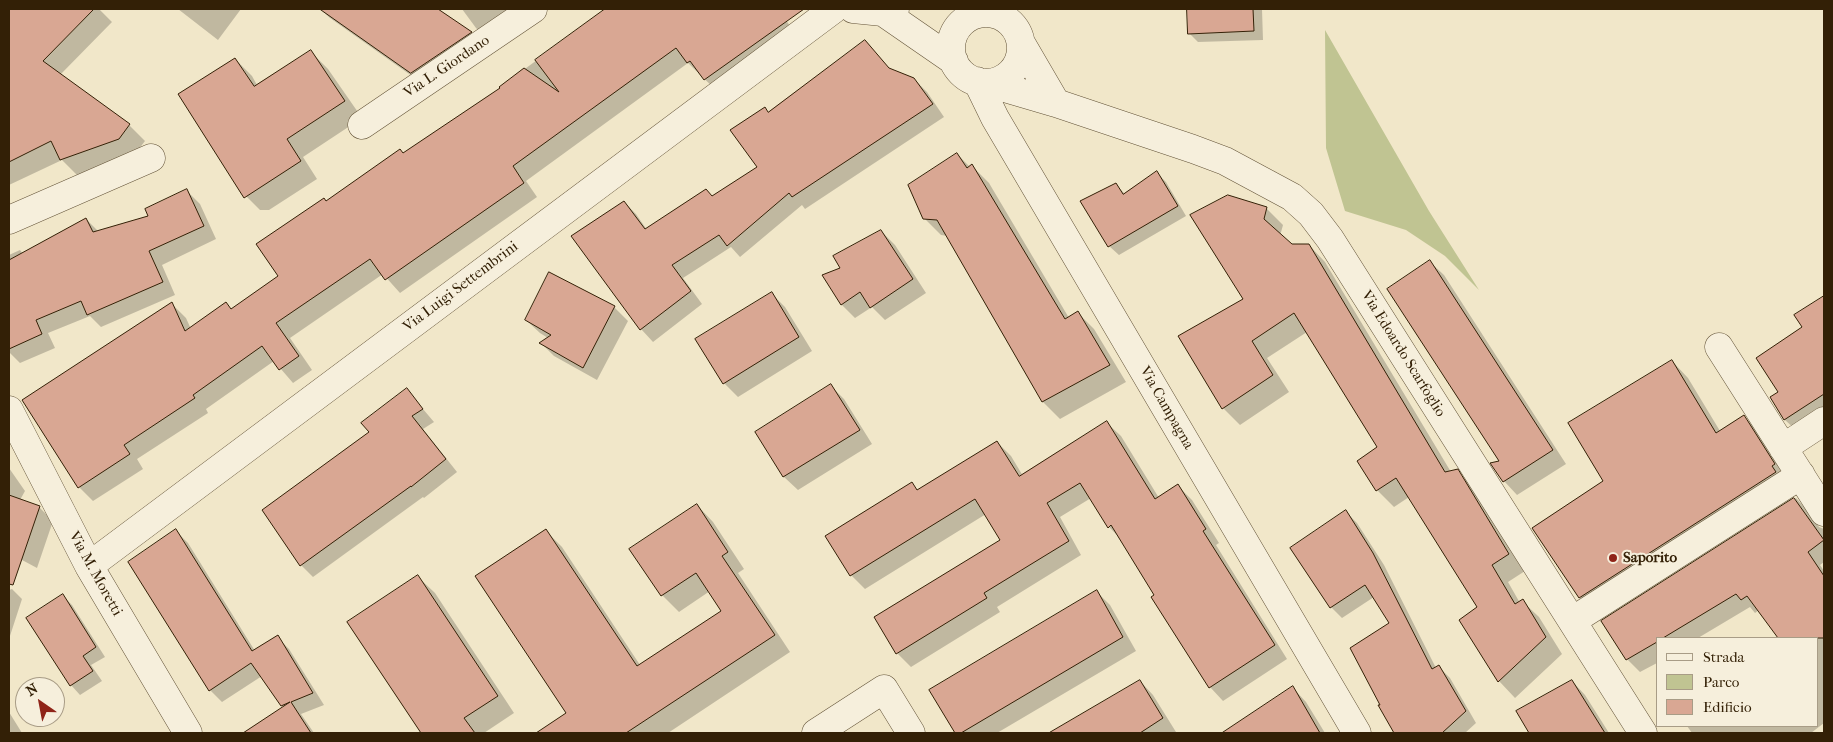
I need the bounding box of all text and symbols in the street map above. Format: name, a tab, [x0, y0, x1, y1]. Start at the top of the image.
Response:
street label: Via L. Giordano	[401, 32, 493, 102]
street label: Via Luigi Settembrini	[400, 238, 522, 336]
street label: Via Edoardo Scarfoglio	[1357, 288, 1449, 420]
street label: Via Campagna	[1135, 363, 1197, 453]
street label: Via M. Moretti	[64, 529, 126, 619]
place label: Saporito	[1623, 549, 1677, 567]
marker: Saporito	[1607, 552, 1619, 564]
legend	[1656, 637, 1818, 727]
text: Strada	[1703, 648, 1745, 666]
text: Parco	[1703, 673, 1739, 691]
north arrow	[15, 677, 65, 727]
text: N	[23, 680, 41, 700]
text: Edificio	[1703, 698, 1752, 716]

